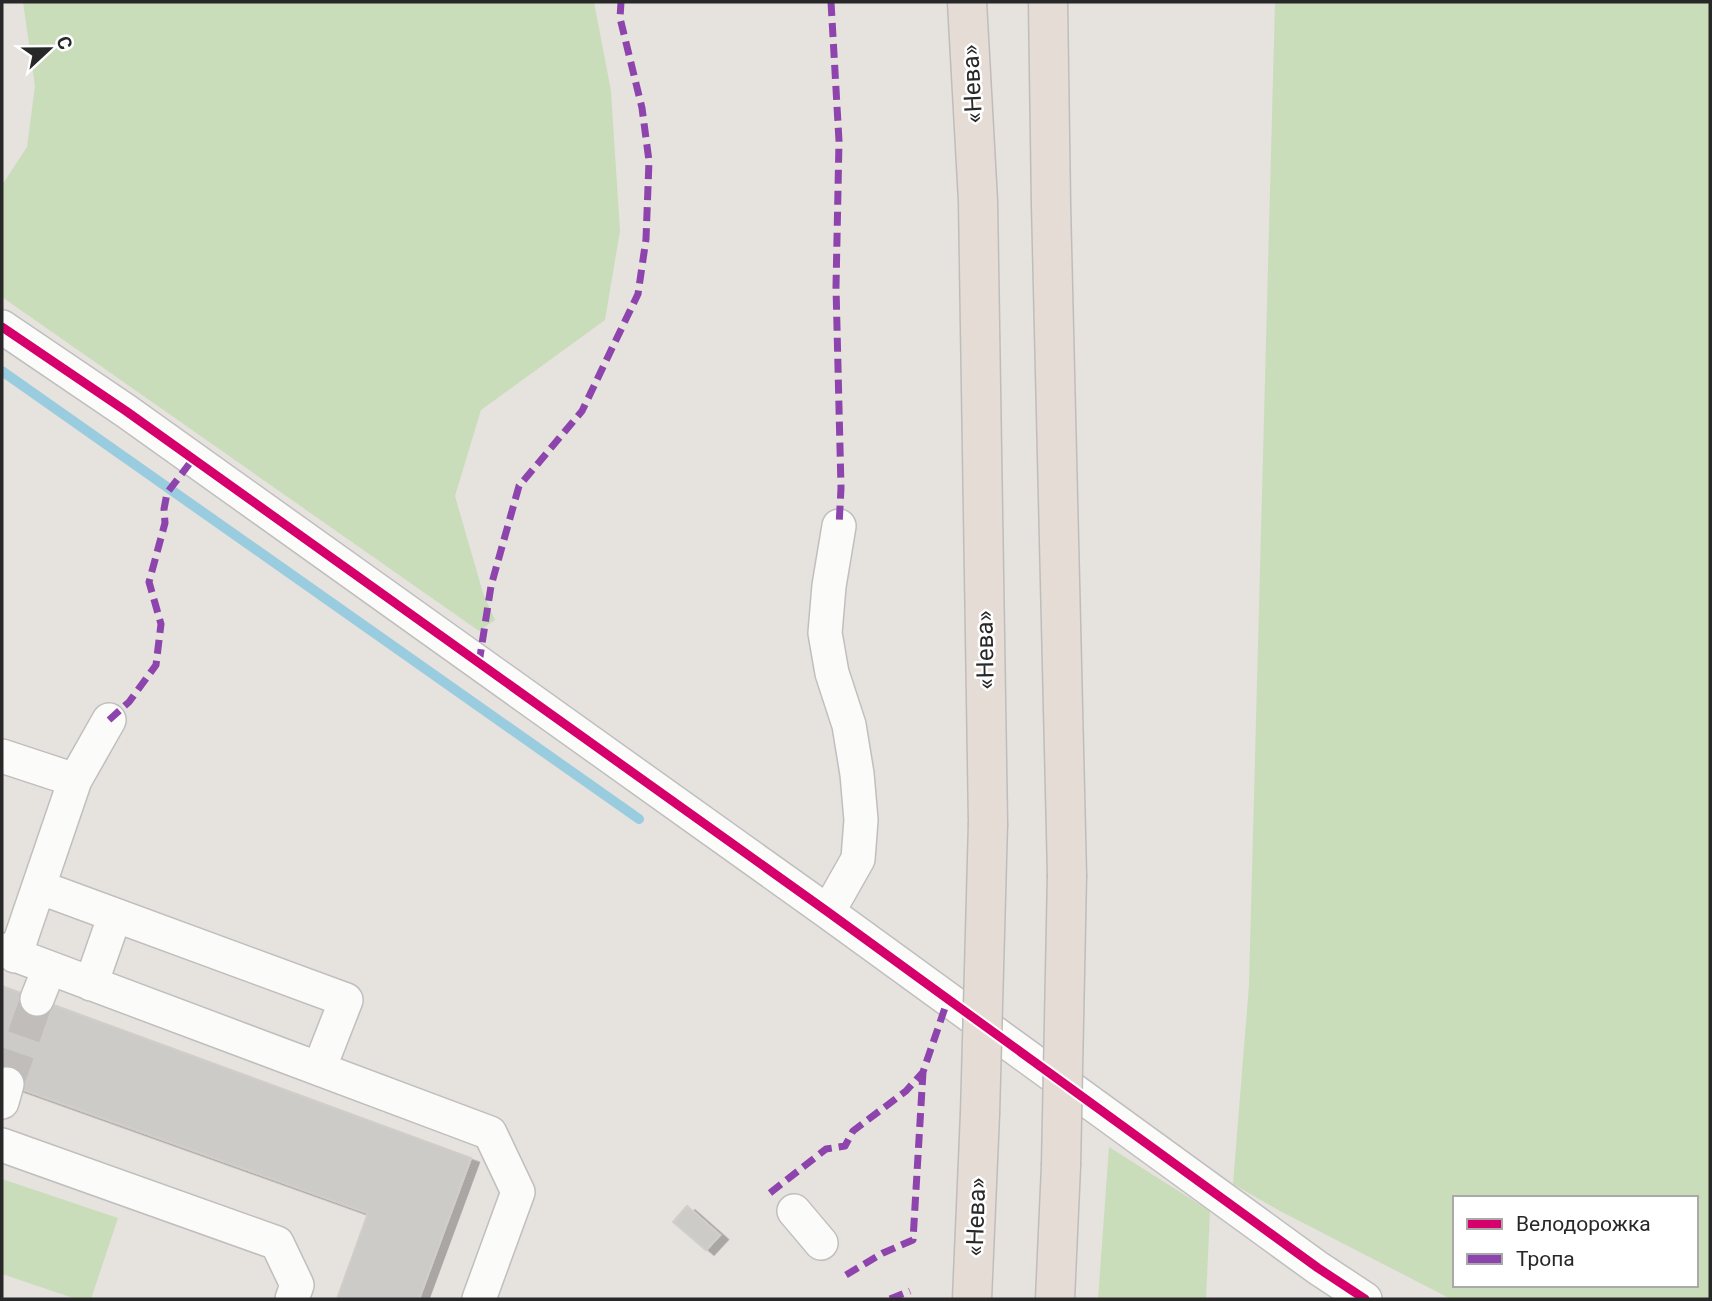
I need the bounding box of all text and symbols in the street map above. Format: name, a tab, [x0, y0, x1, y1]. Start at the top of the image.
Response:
north arrow	[14, 14, 84, 84]
text: С	[51, 33, 77, 53]
street label: «Нева»	[956, 44, 988, 124]
street label: «Нева»	[970, 610, 1000, 690]
street label: «Нева»	[961, 1177, 991, 1257]
legend	[1453, 1196, 1698, 1287]
text: Велодорожка	[1516, 1212, 1651, 1236]
text: Тропа	[1516, 1247, 1575, 1271]

